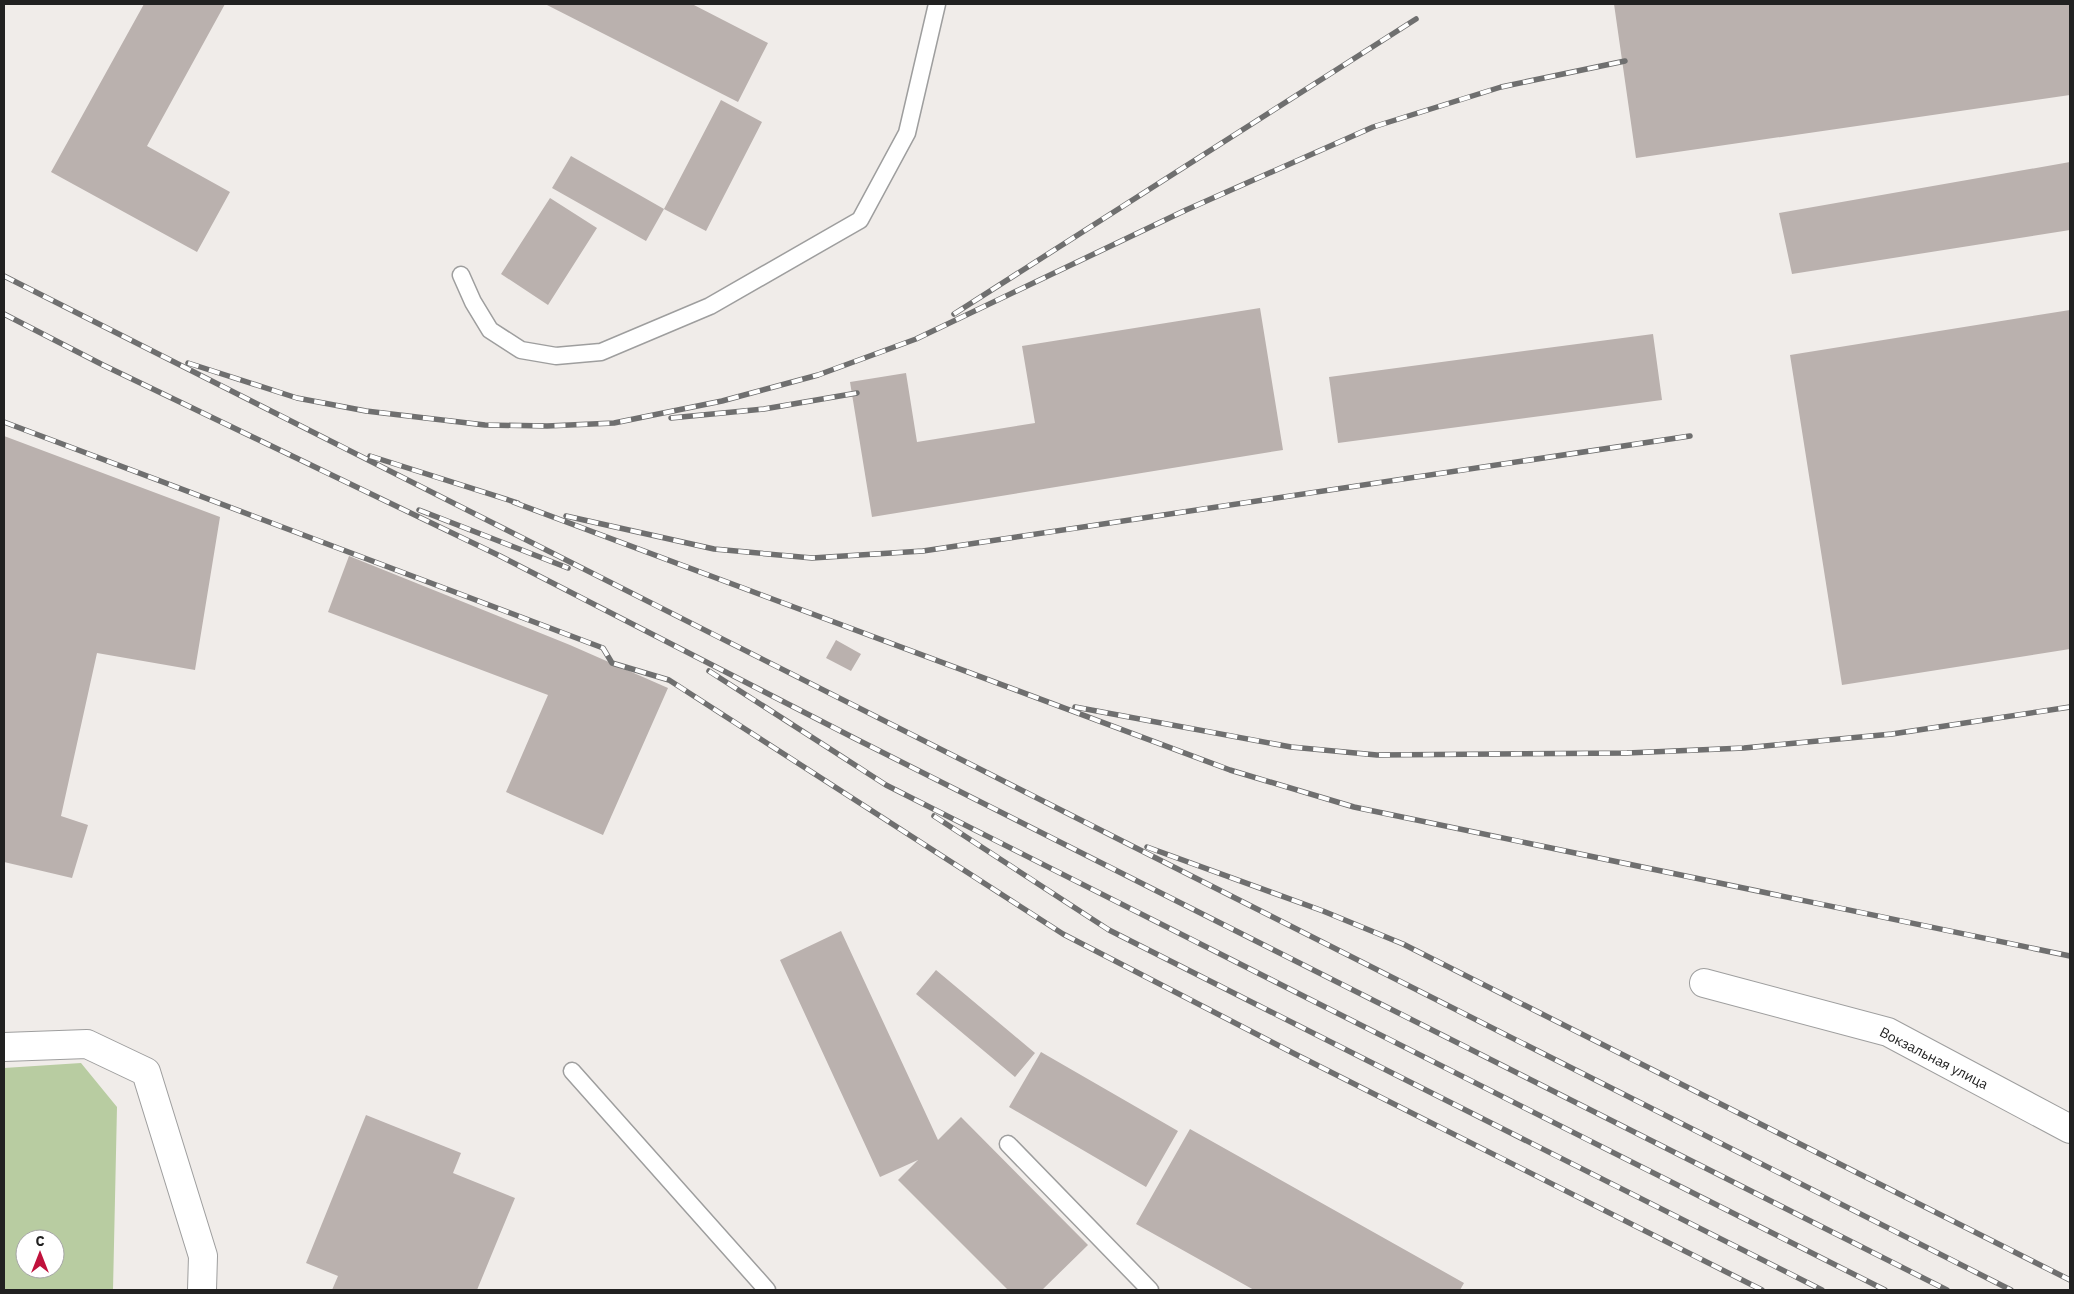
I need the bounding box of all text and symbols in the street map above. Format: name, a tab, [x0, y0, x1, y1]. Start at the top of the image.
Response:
street label: Вокзальная улица	[1877, 1023, 1992, 1093]
north arrow	[15, 1229, 65, 1279]
text: С	[35, 1232, 45, 1250]

